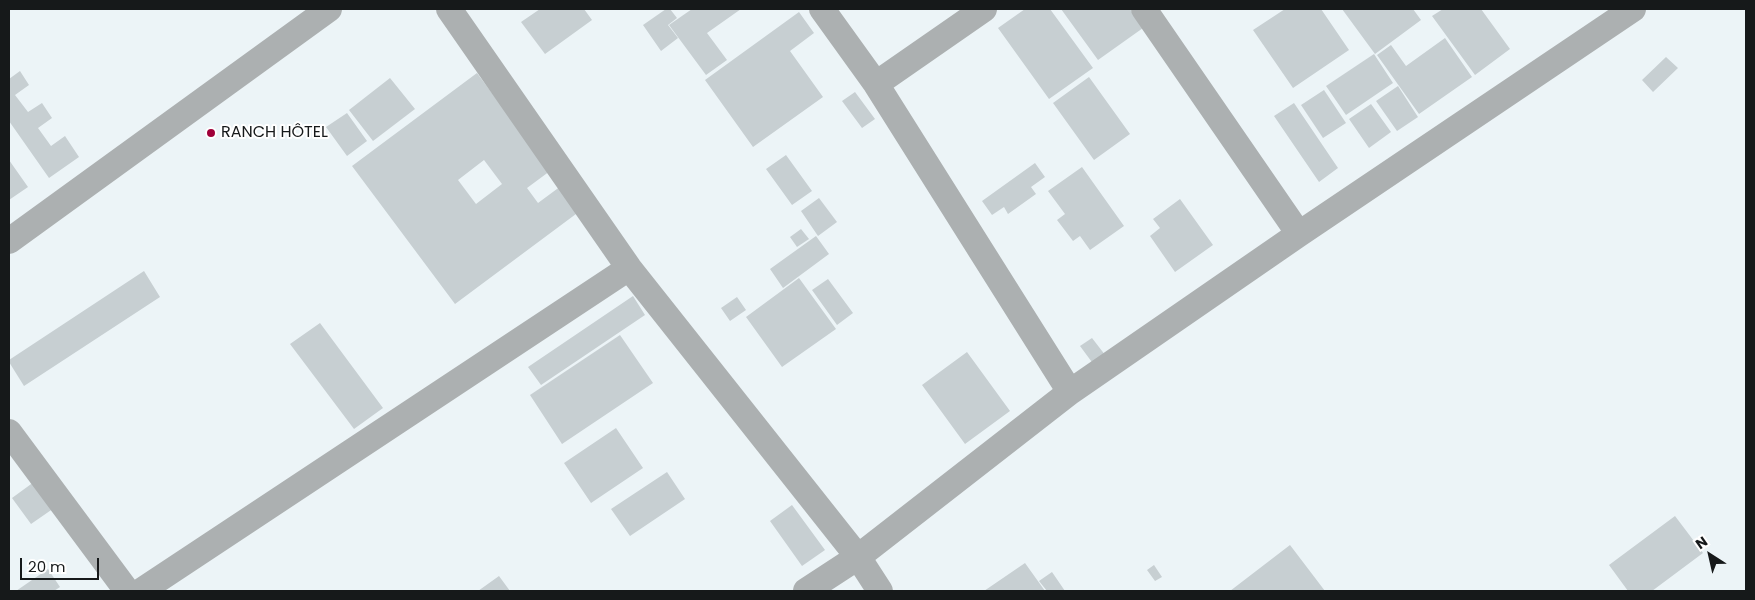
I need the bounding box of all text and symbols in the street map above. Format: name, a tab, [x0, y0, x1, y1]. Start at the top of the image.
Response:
place label: RANCH HÔTEL	[221, 123, 328, 143]
marker: RANCH HÔTEL	[205, 127, 217, 139]
north arrow	[1685, 530, 1735, 580]
text: N	[1691, 532, 1711, 554]
scale bar	[22, 548, 101, 580]
text: 20 m	[28, 556, 66, 577]

